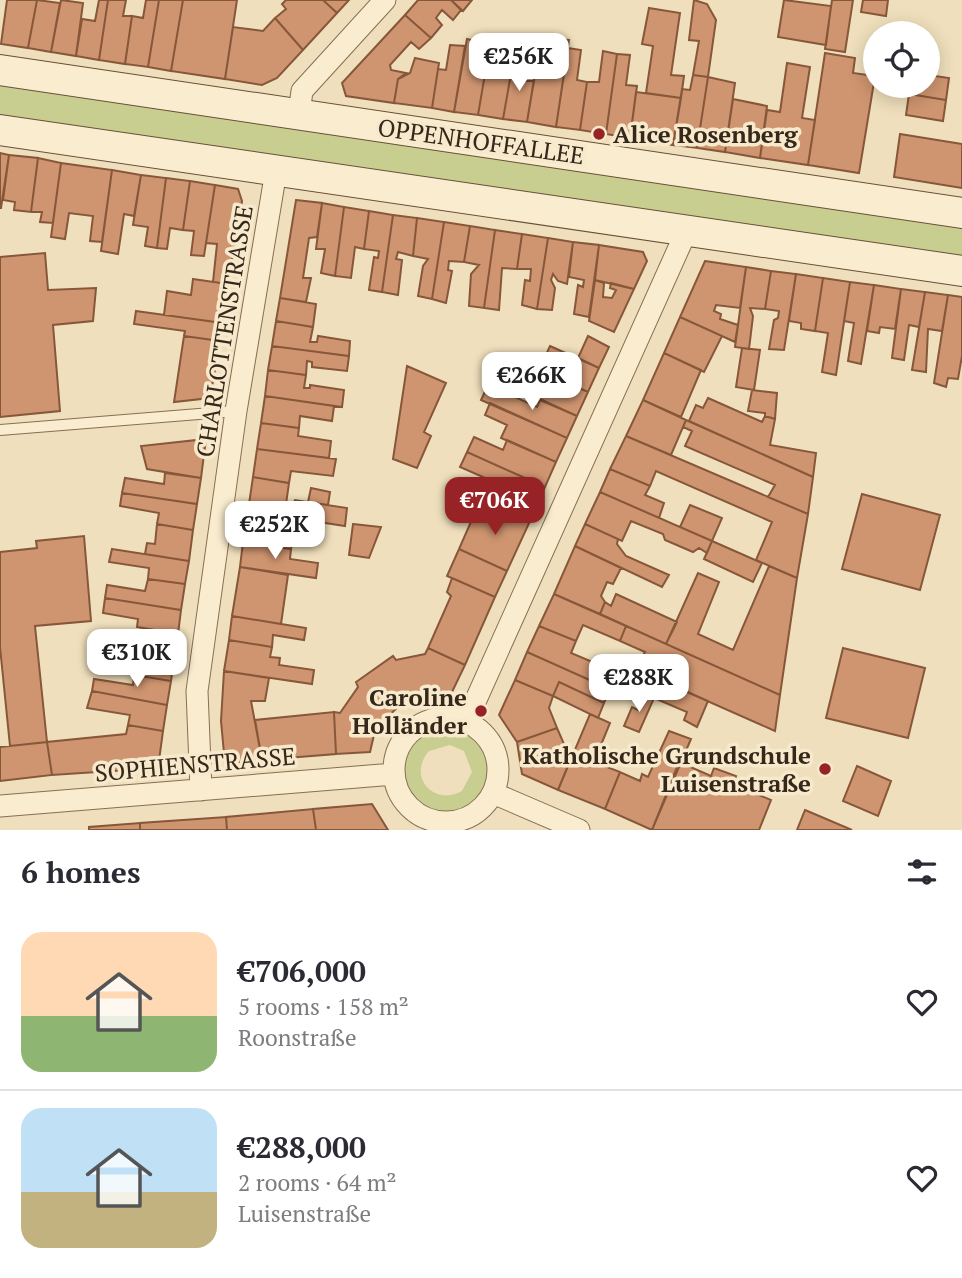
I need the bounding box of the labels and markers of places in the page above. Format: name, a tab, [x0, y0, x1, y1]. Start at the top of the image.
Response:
pin: €256K	[470, 34, 568, 93]
place label: Alice Rosenberg	[613, 118, 798, 150]
marker: Alice Rosenberg	[591, 126, 607, 142]
pin: €266K	[483, 352, 581, 412]
pin: €706K	[446, 477, 544, 537]
pin: €252K	[226, 502, 324, 561]
pin: €310K	[88, 630, 186, 689]
pin: €288K	[590, 654, 688, 714]
place label: Caroline Holländer	[352, 681, 468, 741]
marker: Caroline Holländer	[473, 703, 489, 719]
place label: Katholische Grundschule Luisenstraße	[523, 739, 811, 799]
marker: Katholische Grundschule Luisenstraße	[817, 761, 833, 777]

